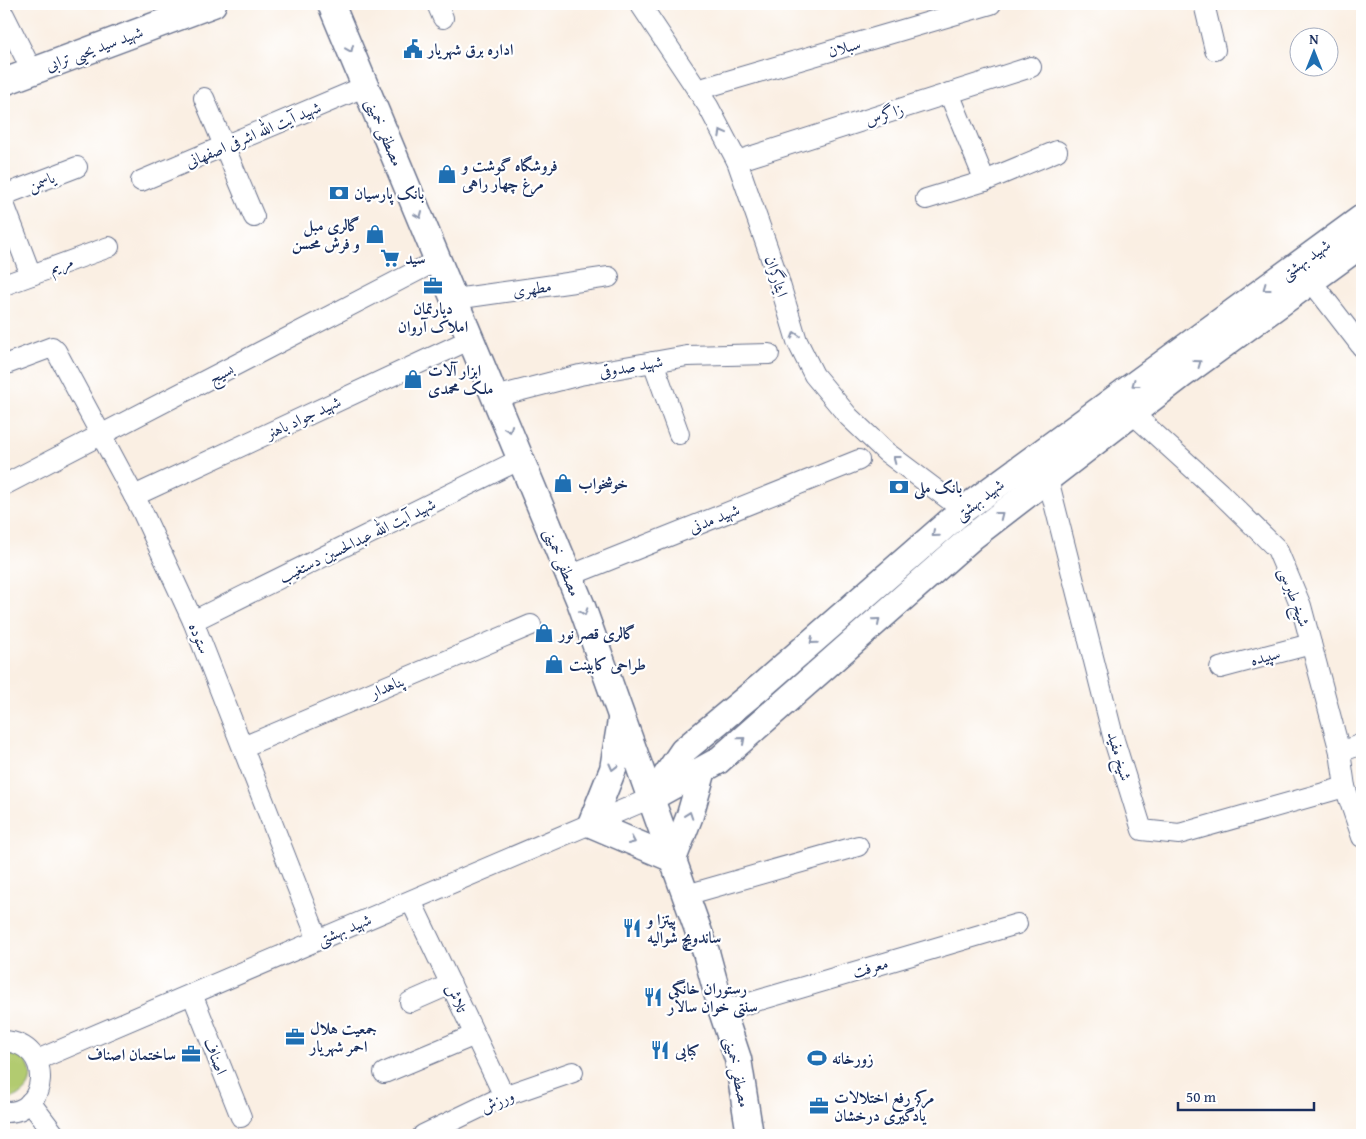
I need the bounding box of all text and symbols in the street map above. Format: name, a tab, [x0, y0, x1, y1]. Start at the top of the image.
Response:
street label: شهید سید یحیی ترابی	[42, 19, 147, 79]
north arrow	[1288, 28, 1338, 78]
text: N	[1309, 29, 1319, 49]
street label: سبلان	[825, 31, 863, 63]
place label: اداره برق شهریار	[426, 37, 514, 61]
public building icon: اداره برق شهریار	[402, 38, 424, 60]
one-way arrow	[343, 44, 354, 53]
street label: شهید آیت الله اشرفی اصفهانی	[181, 94, 325, 174]
street label: مصطفی خمینی	[360, 94, 410, 170]
street label: زاگرس	[862, 97, 906, 131]
one-way arrow	[718, 129, 728, 138]
place label: فروشگاه گوشت و مرغ چهار راهی	[460, 153, 558, 197]
shop icon: فروشگاه گوشت و مرغ چهار راهی	[436, 163, 458, 185]
street label: یاسمن	[24, 164, 59, 197]
place label: بانک پارسیان	[354, 181, 424, 206]
bank icon: بانک پارسیان	[328, 182, 350, 204]
one-way arrow	[413, 210, 424, 219]
place label: گالری مبل و فرش محسن	[292, 213, 360, 255]
shop icon: گالری مبل و فرش محسن	[364, 223, 386, 245]
street label: شهید بهشتی	[1275, 233, 1335, 285]
place label: سید	[405, 246, 426, 270]
supermarket icon: سید	[379, 247, 401, 269]
street label: مریم	[46, 249, 77, 282]
street label: ایثارگران	[759, 252, 795, 300]
street label: مطهری	[511, 273, 553, 303]
office icon: دپارتمان املاک آروان	[422, 275, 444, 297]
one-way arrow	[1262, 282, 1272, 291]
place label: دپارتمان املاک آروان	[398, 296, 468, 338]
one-way arrow	[791, 331, 801, 339]
street label: شهید صدوقی	[597, 349, 665, 383]
street label: بسیج	[204, 356, 240, 392]
place label: ابزار آلات ملک محمدی	[428, 358, 493, 400]
one-way arrow	[1192, 360, 1202, 369]
shop icon: ابزار آلات ملک محمدی	[402, 368, 424, 390]
one-way arrow	[1132, 378, 1141, 386]
street label: شهید جواد باهنر	[260, 389, 345, 446]
one-way arrow	[503, 425, 513, 433]
one-way arrow	[892, 456, 902, 465]
place label: خوشخواب	[578, 471, 628, 495]
shop icon: خوشخواب	[552, 472, 574, 494]
street label: شهید بهشتی	[949, 472, 1009, 526]
place label: بانک ملی	[913, 475, 962, 500]
bank icon: بانک ملی	[888, 476, 910, 498]
street label: شهید آیت الله عبدالحسین دستغیب	[274, 491, 440, 589]
street label: شهید مدنی	[685, 497, 743, 539]
one-way arrow	[994, 513, 1003, 521]
street label: مصطفی خمینی	[538, 524, 588, 600]
one-way arrow	[932, 528, 941, 537]
street label: شیخ طبرسی	[1270, 564, 1317, 631]
one-way arrow	[578, 607, 588, 616]
one-way arrow	[871, 618, 880, 627]
street label: ستوده	[183, 619, 217, 657]
place label: گالری قصر نور	[557, 621, 635, 645]
shop icon: گالری قصر نور	[533, 622, 555, 644]
one-way arrow	[810, 635, 819, 643]
street label: سپیده	[1247, 640, 1283, 672]
place label: طراحی کابینت	[569, 652, 646, 676]
shop icon: طراحی کابینت	[543, 653, 565, 675]
street label: پناهدار	[364, 668, 408, 706]
street label: شیخ مفید	[1099, 728, 1138, 784]
one-way arrow	[736, 737, 745, 746]
one-way arrow	[608, 763, 619, 772]
one-way arrow	[683, 811, 693, 820]
one-way arrow	[627, 835, 636, 846]
street label: شهید بهشتی	[313, 907, 375, 951]
place label: پیتزا و ساندویچ شوالیه	[645, 907, 721, 951]
restaurant icon: پیتزا و ساندویچ شوالیه	[621, 917, 643, 939]
street label: معرفت	[849, 950, 891, 984]
place label: رستوران خانگی سنتی خوان سالار	[666, 976, 758, 1019]
street label: تلاش	[440, 979, 475, 1018]
restaurant icon: رستوران خانگی سنتی خوان سالار	[642, 986, 664, 1008]
place label: جمعیت هلال احمر شهریار	[308, 1016, 377, 1058]
office icon: جمعیت هلال احمر شهریار	[284, 1026, 306, 1048]
street label: اصناف	[198, 1034, 234, 1078]
street label: مصطفی خمینی	[719, 1034, 757, 1110]
place label: کبابی	[674, 1038, 700, 1062]
restaurant icon: کبابی	[649, 1039, 671, 1061]
place label: ساختمان اصناف	[87, 1042, 176, 1066]
office icon: ساختمان اصناف	[180, 1043, 202, 1065]
place label: زورخانه	[832, 1046, 874, 1070]
sports icon: زورخانه	[806, 1047, 828, 1069]
scale bar	[1178, 1079, 1315, 1111]
street label: ورزش	[476, 1083, 518, 1119]
place label: مرکز رفع اختلالات یادگیری درخشان	[834, 1085, 934, 1127]
text: 50 m	[1186, 1086, 1217, 1107]
office icon: مرکز رفع اختلالات یادگیری درخشان	[808, 1095, 830, 1117]

